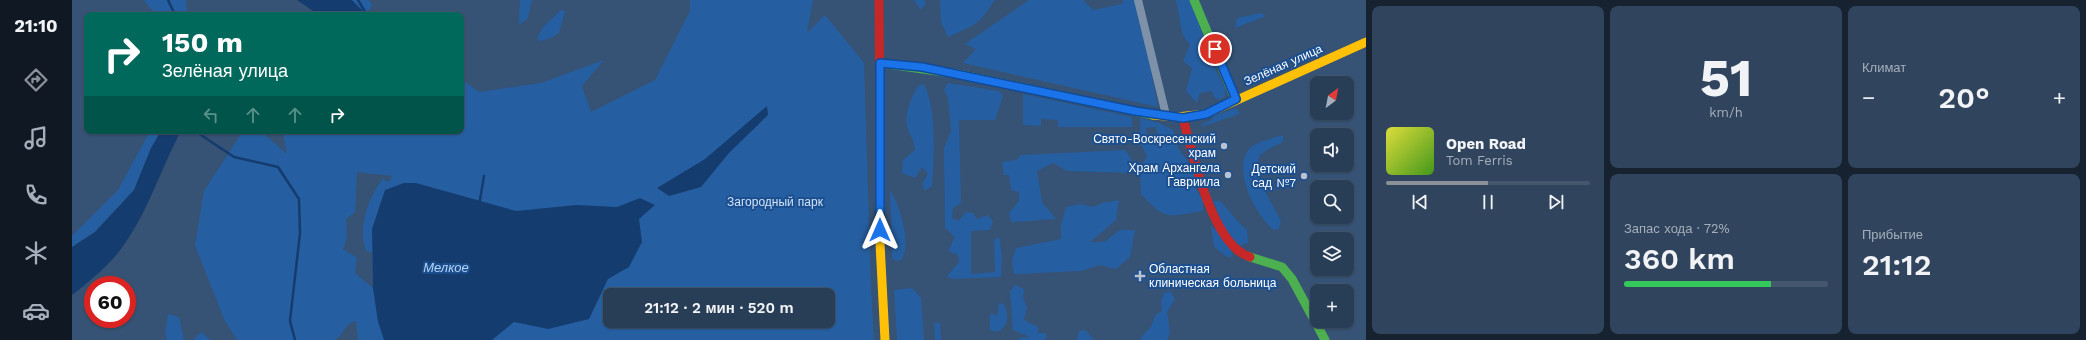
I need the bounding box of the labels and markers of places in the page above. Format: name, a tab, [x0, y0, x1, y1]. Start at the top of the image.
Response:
pin	[1198, 32, 1232, 66]
place label: Свято-Воскресенский храм	[1093, 132, 1216, 160]
marker: Свято-Воскресенский храм	[1219, 141, 1229, 151]
place label: Храм Архангела Гавриила	[1129, 161, 1220, 189]
place label: Детский сад №7	[1252, 162, 1296, 190]
marker: Храм Архангела Гавриила	[1223, 170, 1233, 180]
marker: Детский сад №7	[1299, 171, 1309, 181]
place label: Областная клиническая больница	[1149, 262, 1277, 290]
marker: Областная клиническая больница	[1134, 270, 1146, 282]

